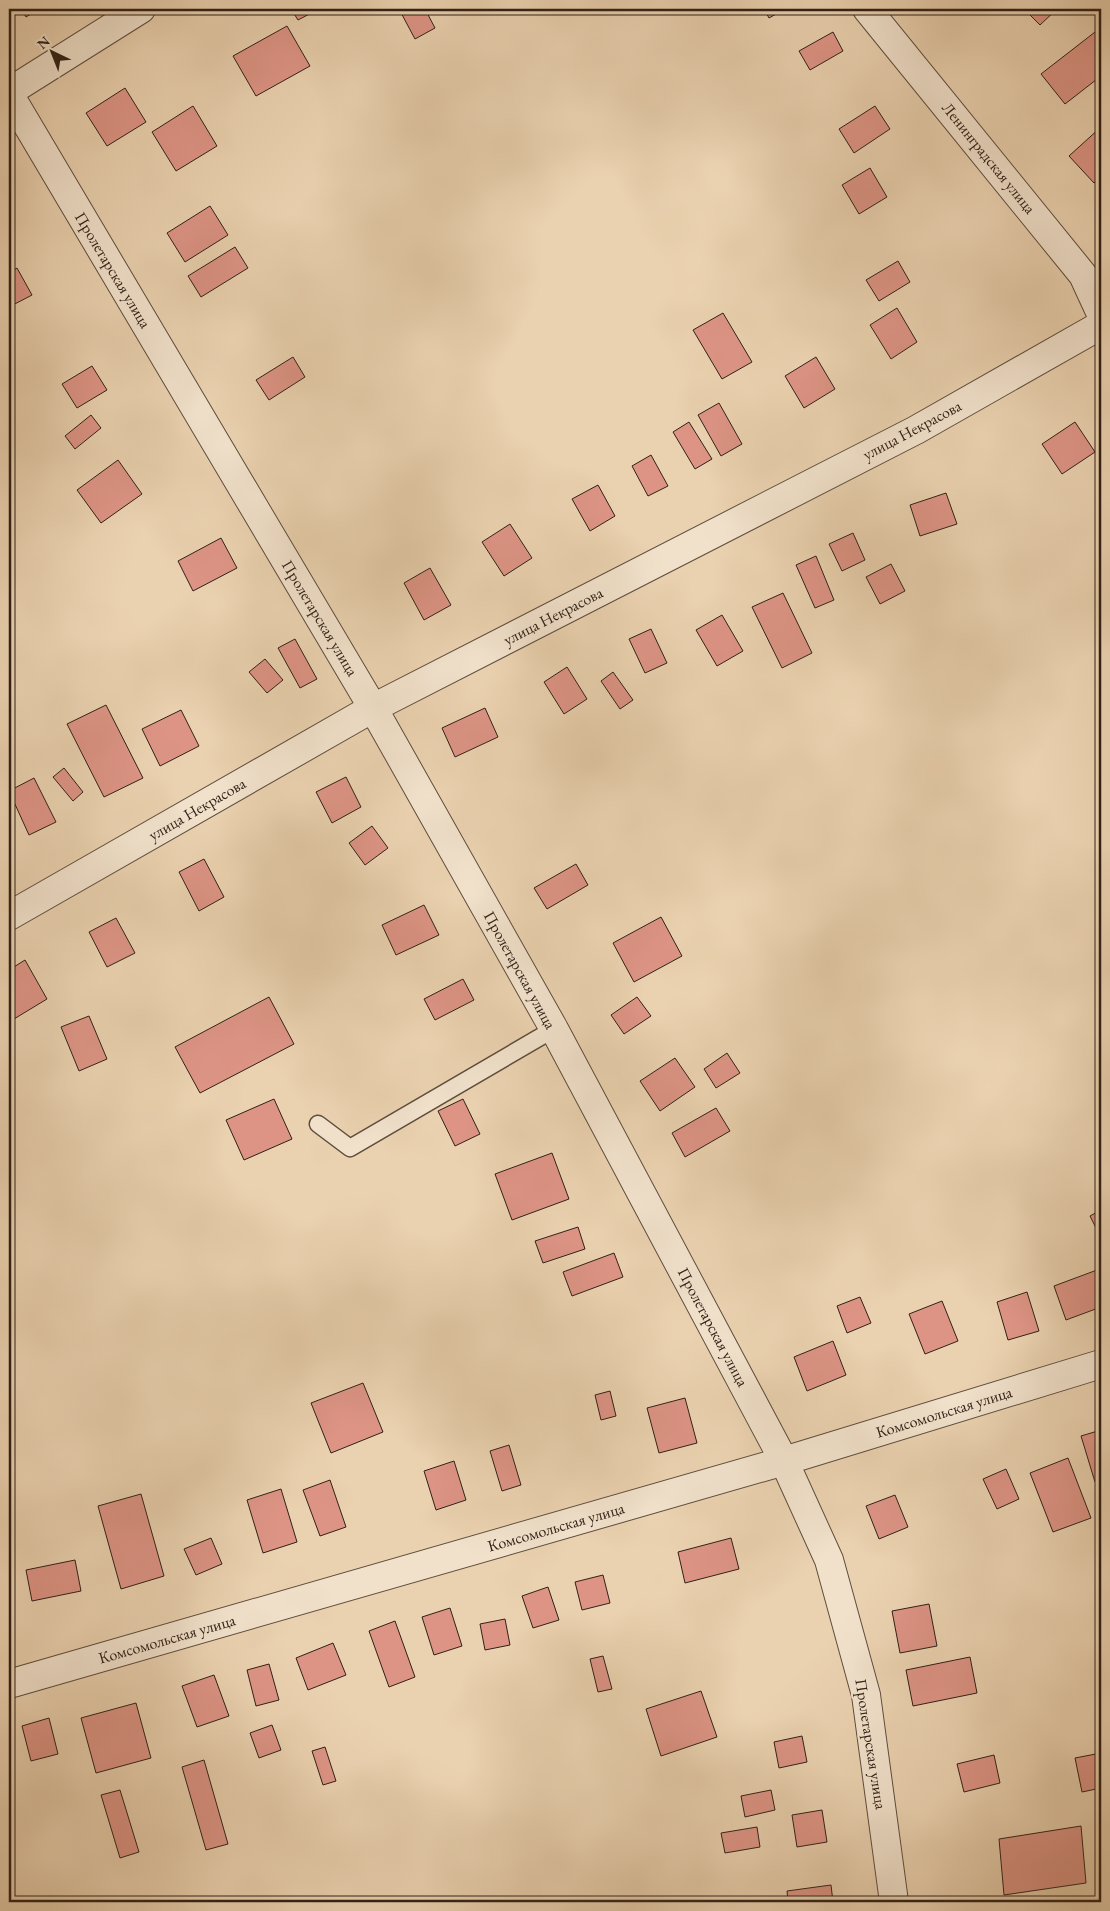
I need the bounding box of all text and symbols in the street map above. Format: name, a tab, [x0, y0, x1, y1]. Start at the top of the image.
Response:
north arrow	[28, 28, 78, 78]
text: N	[33, 32, 54, 53]
street label: Ленинградская улица	[937, 98, 1041, 219]
street label: Пролетарская улица	[70, 208, 156, 333]
street label: улица Некрасова	[859, 395, 966, 465]
street label: Пролетарская улица	[277, 556, 363, 681]
street label: улица Некрасова	[500, 582, 607, 650]
street label: улица Некрасова	[145, 772, 250, 845]
street label: Пролетарская улица	[479, 907, 561, 1033]
street label: Пролетарская улица	[673, 1264, 754, 1391]
street label: Комсомольская улица	[873, 1381, 1015, 1443]
street label: Комсомольская улица	[485, 1497, 627, 1557]
street label: Комсомольская улица	[96, 1609, 238, 1669]
street label: Пролетарская улица	[850, 1677, 892, 1811]

